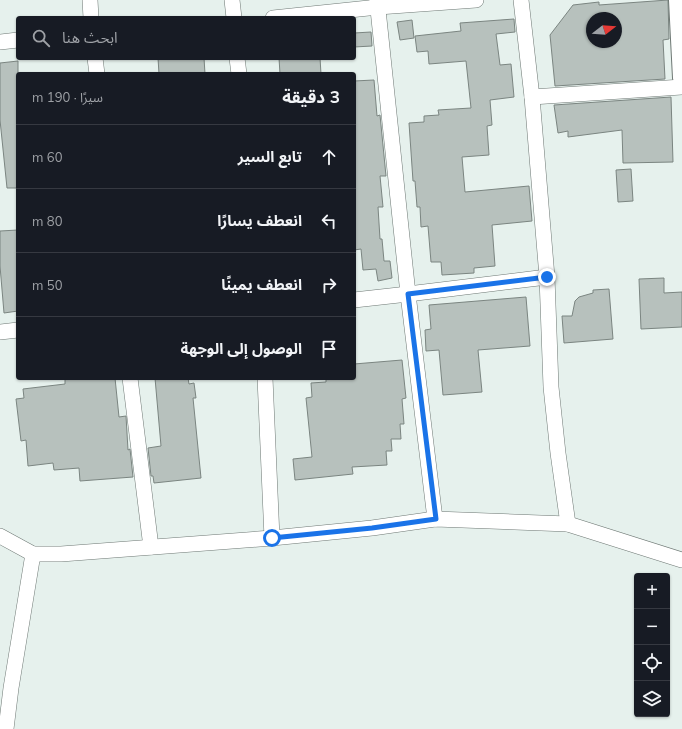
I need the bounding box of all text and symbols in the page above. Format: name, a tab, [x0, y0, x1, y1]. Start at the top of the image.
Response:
north arrow	[586, 12, 622, 48]
search box	[16, 16, 356, 60]
icon: search	[30, 27, 52, 49]
text: ابحث هنا	[62, 28, 118, 47]
text: 3 دقيقة	[282, 86, 340, 107]
text: سيرًا · 190 m	[32, 89, 103, 105]
icon: ahead	[318, 146, 340, 168]
text: تابع السير	[238, 147, 302, 166]
text: 60 m	[32, 149, 62, 165]
icon: left	[318, 210, 340, 232]
text: انعطف يسارًا	[217, 211, 302, 230]
text: 80 m	[32, 213, 62, 229]
route end	[538, 268, 556, 286]
icon: right	[318, 274, 340, 296]
text: انعطف يمينًا	[221, 275, 302, 294]
text: 50 m	[32, 277, 62, 293]
icon: arrive	[318, 338, 340, 360]
text: الوصول إلى الوجهة	[181, 339, 302, 358]
route start	[263, 529, 281, 547]
map controls	[634, 573, 670, 717]
button: +	[634, 573, 670, 609]
button: −	[634, 609, 670, 645]
button: locate	[634, 645, 670, 681]
button: layers	[634, 681, 670, 717]

